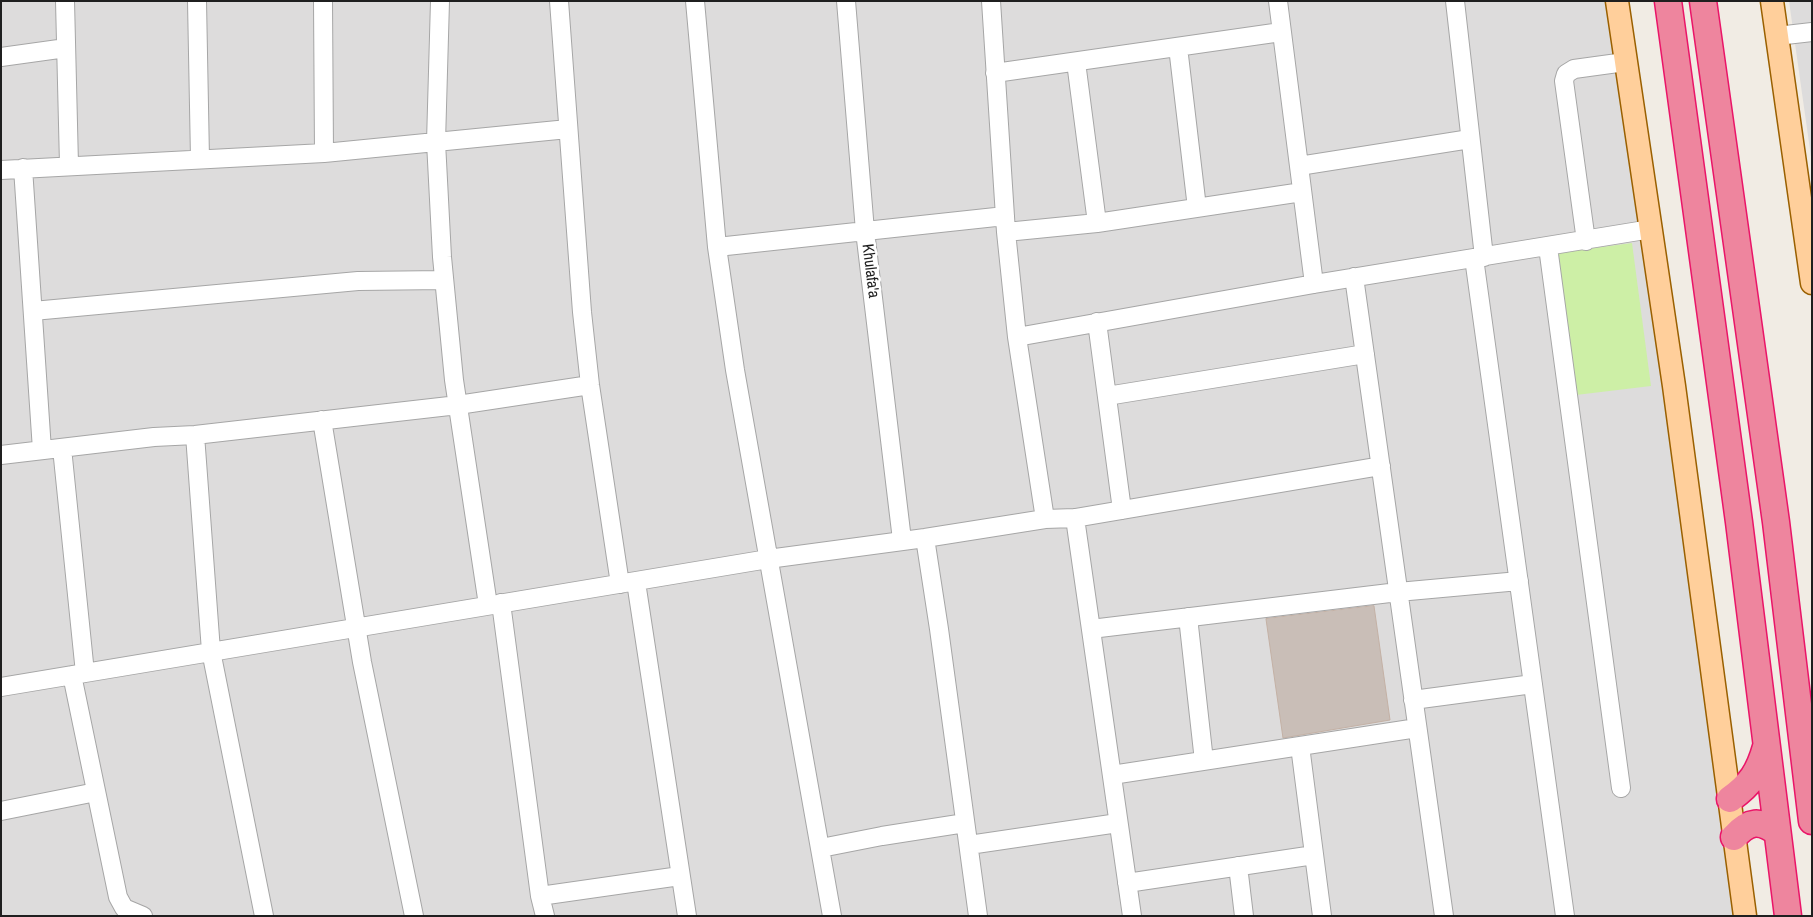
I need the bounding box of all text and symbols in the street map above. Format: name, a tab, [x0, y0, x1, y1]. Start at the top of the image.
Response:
street label: Khulafa'a	[857, 243, 883, 299]

